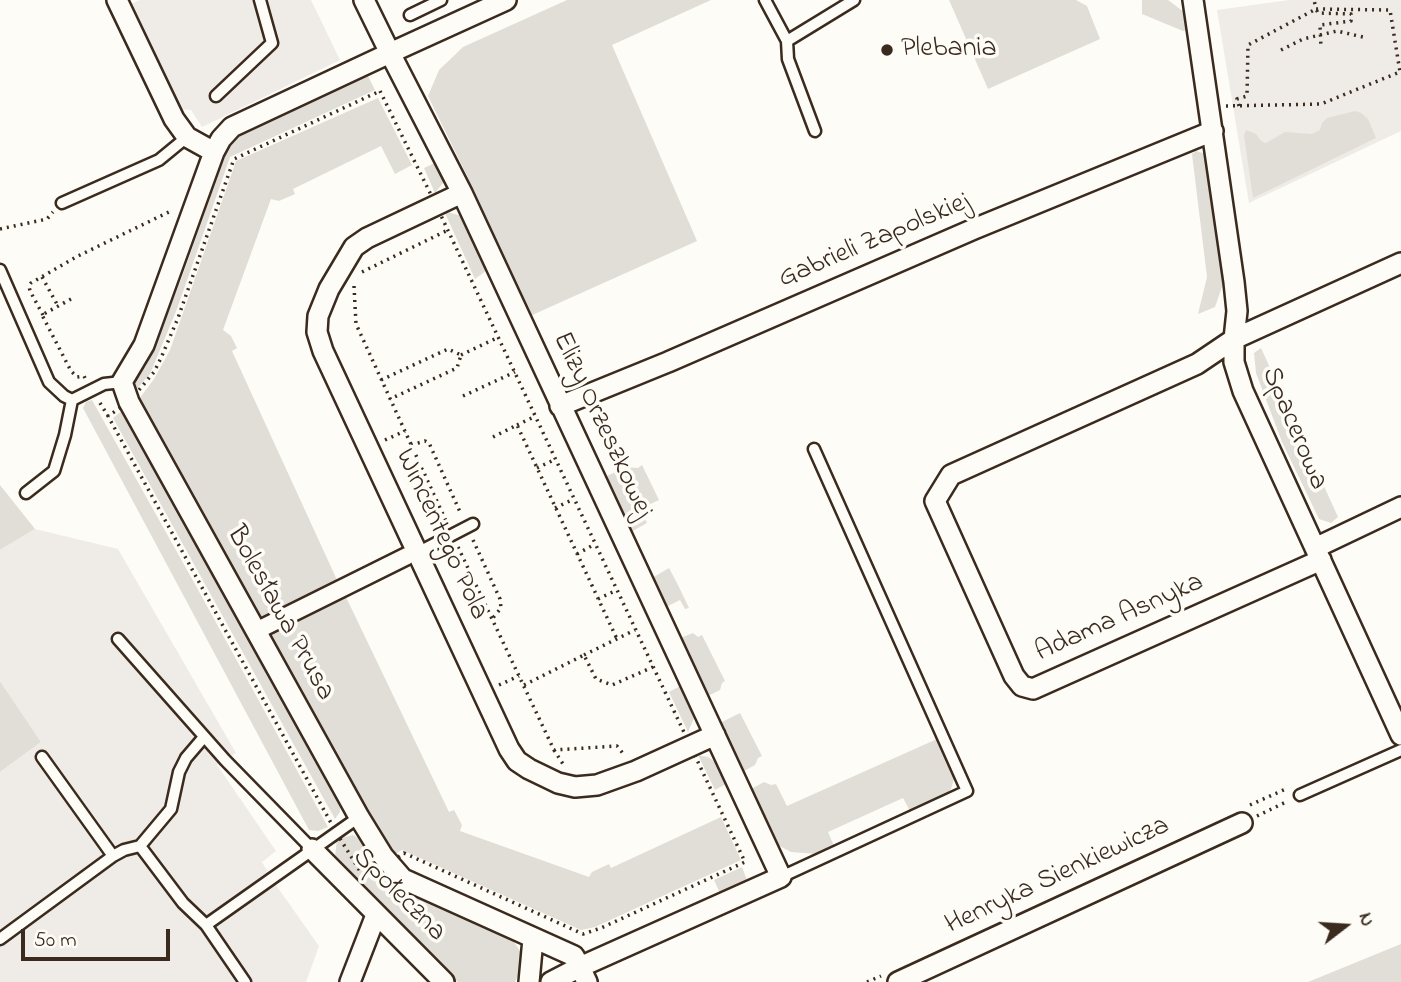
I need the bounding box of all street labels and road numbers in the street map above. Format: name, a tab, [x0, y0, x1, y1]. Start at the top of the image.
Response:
street label: Gabrieli Zapolskiej	[774, 187, 976, 297]
street label: Elizy Orzeszkowej	[543, 328, 659, 524]
street label: Spacerowa	[1252, 363, 1334, 495]
street label: Wincentego Pola	[386, 444, 494, 626]
street label: Bolesława Prusa	[217, 521, 341, 707]
street label: Adama Asnyka	[1031, 567, 1209, 671]
street label: Henryka Sienkiewicza	[941, 810, 1175, 944]
street label: Społeczna	[344, 842, 452, 950]

